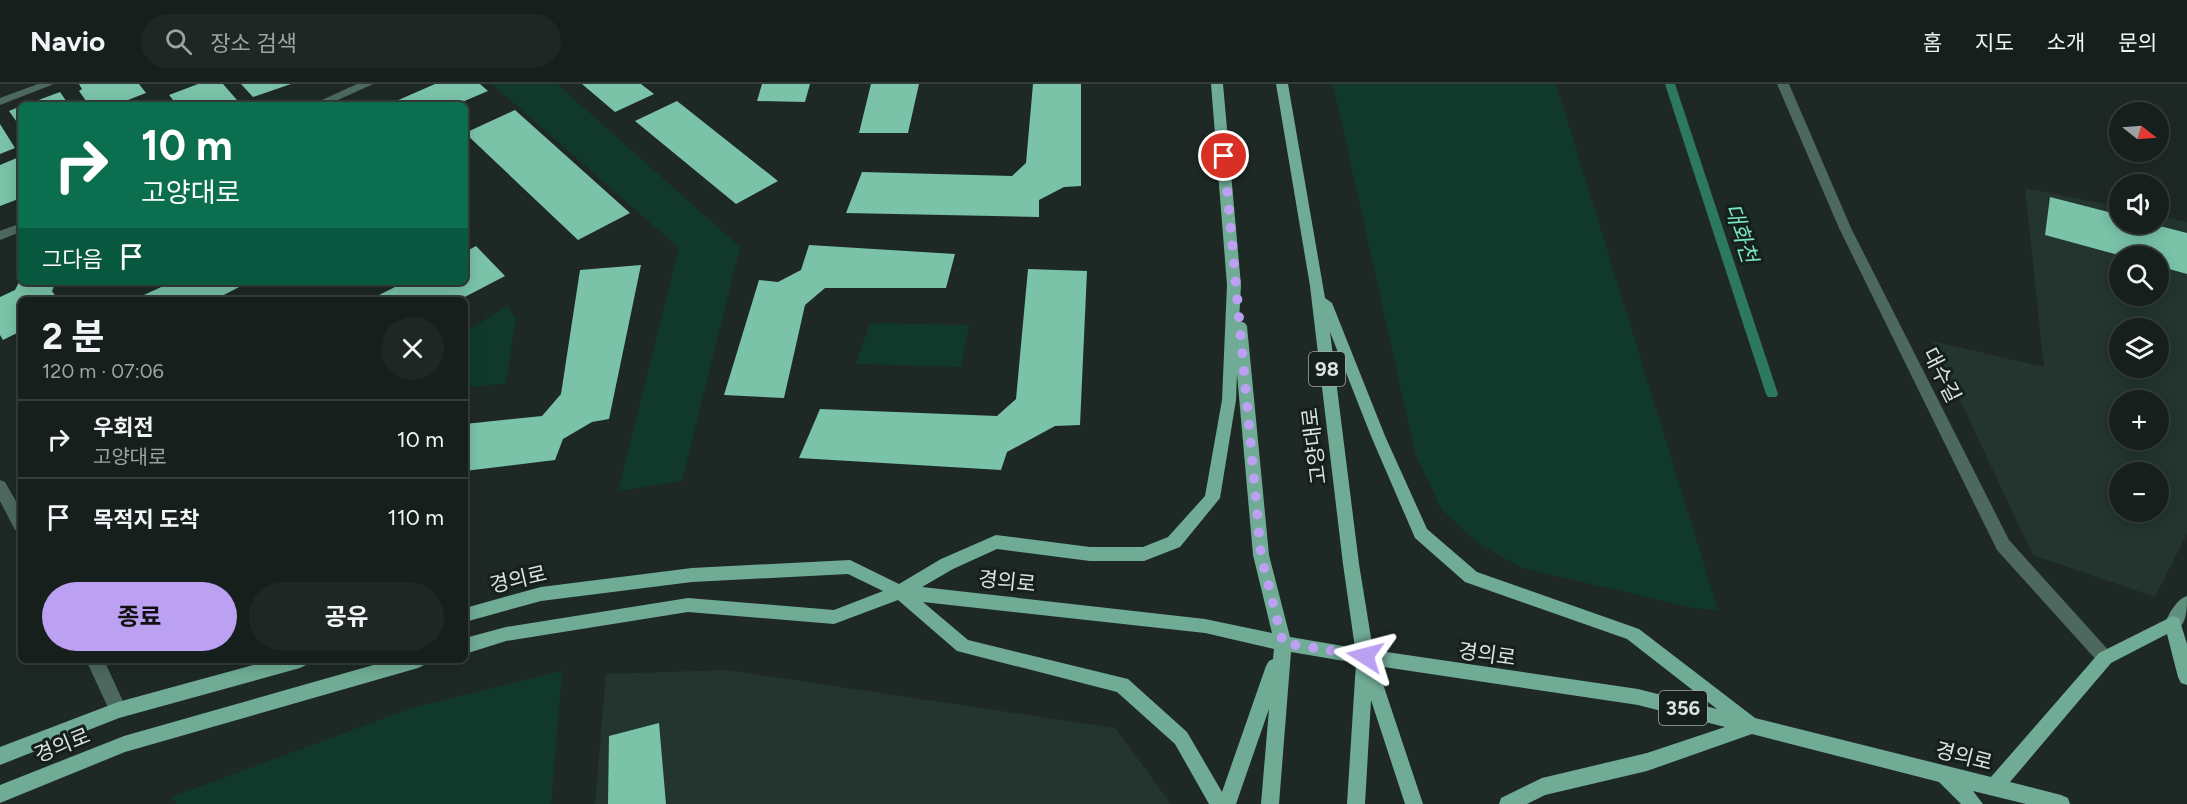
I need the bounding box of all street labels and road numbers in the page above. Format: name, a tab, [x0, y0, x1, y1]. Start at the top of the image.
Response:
street label: 대수길	[1918, 343, 1966, 407]
road number: 98	[1309, 352, 1345, 386]
street label: 고양대로	[1297, 406, 1331, 486]
street label: 경의로	[487, 560, 549, 598]
street label: 경의로	[977, 566, 1037, 596]
street label: 경의로	[1457, 638, 1517, 670]
road number: 356	[1659, 691, 1707, 725]
street label: 경의로	[30, 723, 94, 767]
street label: 경의로	[1933, 737, 1995, 775]

